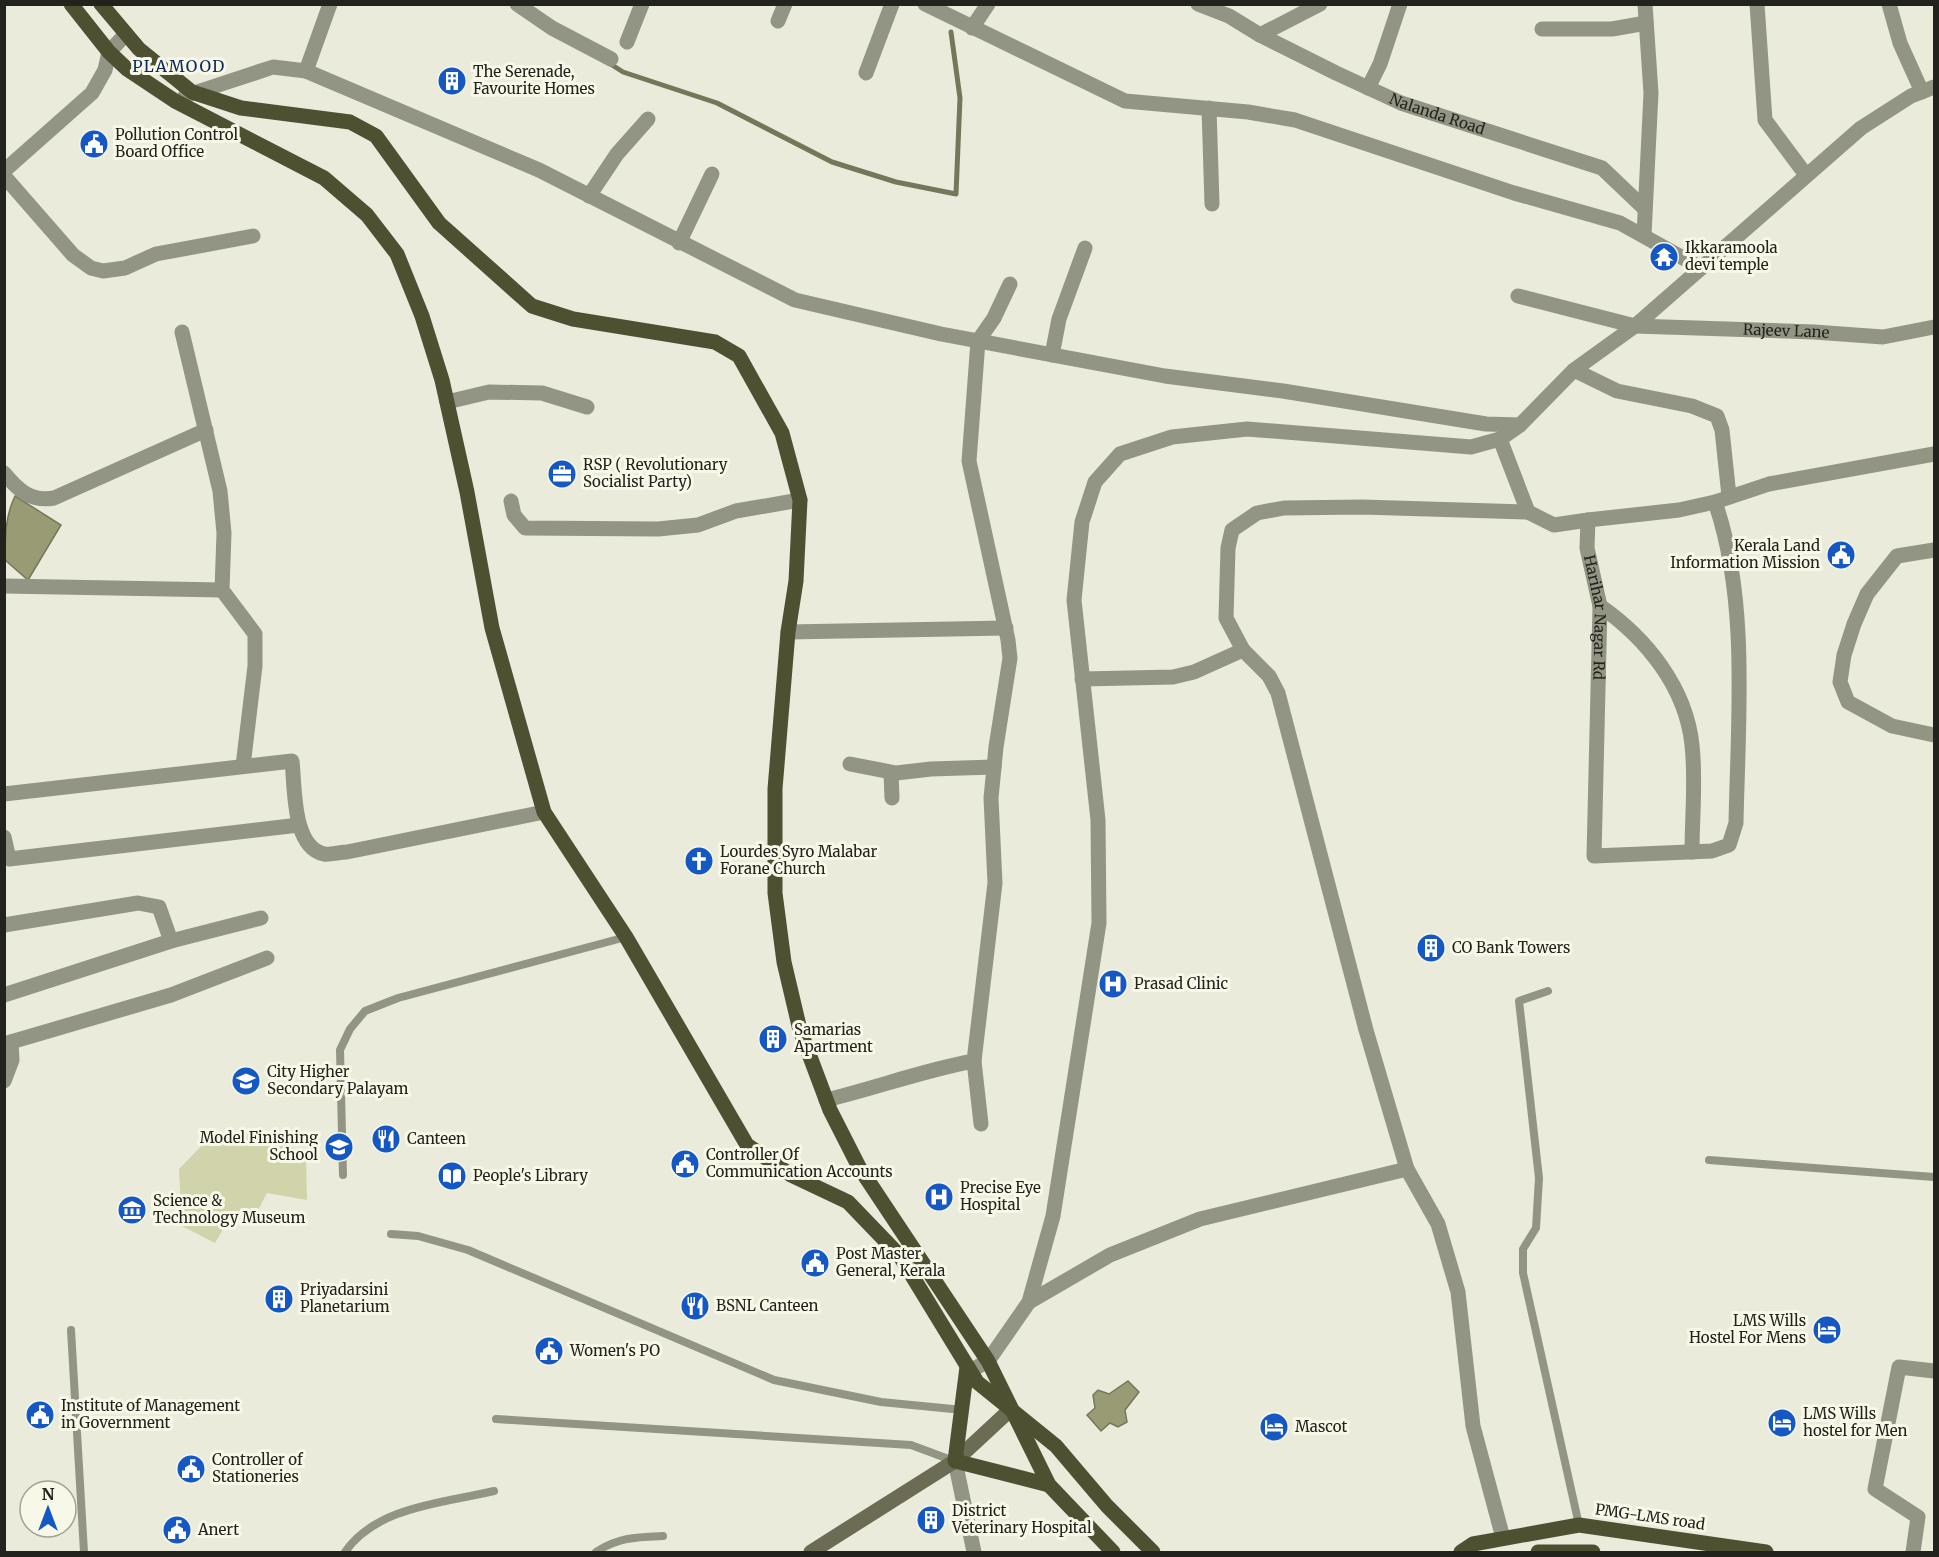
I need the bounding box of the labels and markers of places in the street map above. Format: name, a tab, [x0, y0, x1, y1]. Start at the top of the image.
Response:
place label: The Serenade, Favourite Homes	[473, 62, 595, 98]
building icon: The Serenade, Favourite Homes	[436, 65, 468, 97]
place label: Pollution Control Board Office	[115, 125, 238, 161]
public building icon: Pollution Control Board Office	[78, 128, 110, 160]
place label: Ikkaramoola devi temple	[1685, 238, 1778, 274]
temple icon: Ikkaramoola devi temple	[1648, 241, 1680, 273]
place label: RSP ( Revolutionary Socialist Party)	[583, 455, 728, 491]
office icon: RSP ( Revolutionary Socialist Party)	[546, 458, 578, 490]
place label: Kerala Land Information Mission	[1670, 536, 1820, 572]
public building icon: Kerala Land Information Mission	[1825, 539, 1857, 571]
place label: Lourdes Syro Malabar Forane Church	[720, 842, 878, 878]
church icon: Lourdes Syro Malabar Forane Church	[683, 845, 715, 877]
building icon: CO Bank Towers	[1415, 932, 1447, 964]
place label: CO Bank Towers	[1452, 938, 1570, 957]
hospital icon: Prasad Clinic	[1097, 968, 1129, 1000]
place label: Prasad Clinic	[1134, 974, 1229, 993]
place label: Samarias Apartment	[793, 1020, 873, 1056]
building icon: Samarias Apartment	[757, 1023, 789, 1055]
place label: City Higher Secondary Palayam	[267, 1062, 408, 1098]
school or university icon: City Higher Secondary Palayam	[230, 1065, 262, 1097]
restaurant icon: Canteen	[370, 1123, 402, 1155]
place label: Model Finishing School	[200, 1128, 318, 1164]
place label: Canteen	[407, 1129, 466, 1148]
school or university icon: Model Finishing School	[323, 1131, 355, 1163]
place label: Controller Of Communication Accounts	[706, 1145, 893, 1181]
public building icon: Controller Of Communication Accounts	[669, 1148, 701, 1180]
library icon: People's Library	[436, 1160, 468, 1192]
place label: People's Library	[473, 1166, 588, 1185]
place label: Precise Eye Hospital	[960, 1178, 1041, 1214]
hospital icon: Precise Eye Hospital	[923, 1181, 955, 1213]
place label: Science & Technology Museum	[153, 1191, 305, 1227]
museum icon: Science & Technology Museum	[116, 1194, 148, 1226]
place label: Post Master General, Kerala	[836, 1244, 945, 1280]
public building icon: Post Master General, Kerala	[799, 1247, 831, 1279]
place label: Priyadarsini Planetarium	[300, 1280, 390, 1316]
building icon: Priyadarsini Planetarium	[263, 1283, 295, 1315]
restaurant icon: BSNL Canteen	[679, 1290, 711, 1322]
place label: BSNL Canteen	[716, 1296, 818, 1315]
place label: LMS Wills Hostel For Mens	[1689, 1311, 1806, 1347]
hotel icon: LMS Wills Hostel For Mens	[1811, 1314, 1843, 1346]
public building icon: Women's PO	[533, 1335, 565, 1367]
place label: Women's PO	[569, 1341, 660, 1360]
place label: Institute of Management in Government	[61, 1396, 240, 1432]
public building icon: Institute of Management in Government	[24, 1399, 56, 1431]
place label: LMS Wills hostel for Men	[1803, 1404, 1908, 1440]
hotel icon: LMS Wills hostel for Men	[1766, 1407, 1798, 1439]
hotel icon: Mascot	[1258, 1411, 1290, 1443]
place label: Mascot	[1295, 1417, 1348, 1436]
place label: Controller of Stationeries	[212, 1450, 304, 1486]
public building icon: Controller of Stationeries	[175, 1453, 207, 1485]
place label: District Veterinary Hospital	[951, 1501, 1092, 1537]
building icon: District Veterinary Hospital	[915, 1504, 947, 1536]
public building icon: Anert	[161, 1514, 193, 1546]
place label: Anert	[197, 1520, 239, 1539]

